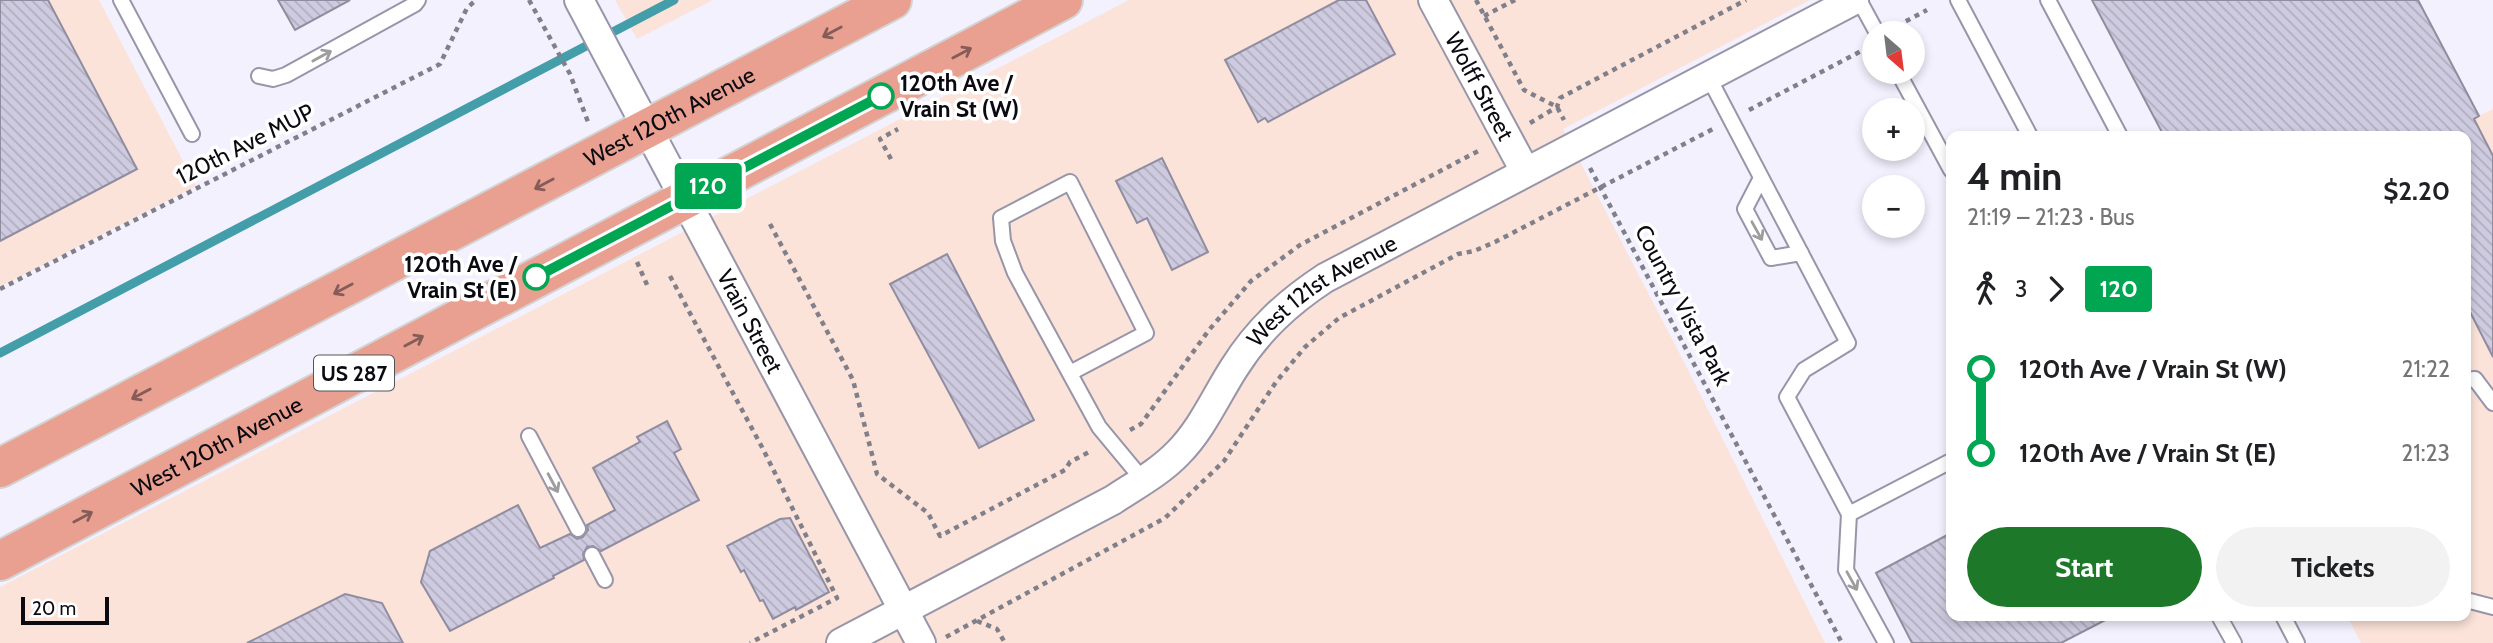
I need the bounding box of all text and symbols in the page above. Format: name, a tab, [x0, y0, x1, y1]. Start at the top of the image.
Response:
north arrow	[1862, 21, 1925, 84]
map controls	[1862, 21, 1925, 238]
one-way arrow	[822, 26, 843, 39]
street label: Wolff Street	[1439, 27, 1520, 145]
one-way arrow	[951, 46, 972, 59]
one-way arrow	[311, 48, 331, 62]
street label: West 120th Avenue	[579, 60, 760, 173]
place label: 120th Ave / Vrain St (W)	[900, 69, 1019, 123]
marker: 120th Ave / Vrain St (W)	[868, 83, 894, 109]
street label: 120th Ave MUP	[171, 97, 319, 191]
button: +	[1862, 98, 1925, 161]
text: 4 min	[1967, 153, 2062, 200]
line badge: 120	[668, 163, 748, 209]
text: 120	[689, 171, 727, 200]
button: −	[1862, 175, 1925, 238]
text: $2.20	[2383, 175, 2450, 207]
one-way arrow	[534, 177, 555, 191]
text: 21:19 – 21:23 · Bus	[1967, 203, 2135, 231]
street label: Country Vista Park	[1629, 220, 1737, 391]
one-way arrow	[1750, 221, 1764, 241]
street label: West 121st Avenue	[1241, 229, 1402, 352]
place label: 120th Ave / Vrain St (E)	[404, 250, 518, 304]
marker: 120th Ave / Vrain St (E)	[523, 264, 549, 290]
street label: Vrain Street	[711, 265, 789, 378]
icon: walk	[1967, 270, 2005, 308]
icon: forward	[2037, 270, 2075, 308]
text: 120	[2099, 274, 2138, 303]
text: 3	[2015, 275, 2027, 303]
one-way arrow	[333, 282, 353, 296]
one-way arrow	[403, 334, 424, 348]
text: 120th Ave / Vrain St (W)	[2019, 353, 2287, 385]
text: 21:22	[2402, 355, 2450, 383]
road number: US 287	[314, 356, 394, 390]
one-way arrow	[131, 388, 152, 402]
street label: West 120th Avenue	[126, 390, 307, 503]
text: 120th Ave / Vrain St (E)	[2019, 437, 2276, 469]
text: 21:23	[2401, 439, 2450, 467]
one-way arrow	[547, 472, 561, 493]
one-way arrow	[73, 509, 93, 523]
button: Start	[1967, 527, 2202, 607]
button: Tickets	[2216, 527, 2450, 607]
one-way arrow	[1846, 570, 1859, 591]
scale bar	[21, 594, 108, 626]
text: 20 m	[32, 597, 76, 620]

